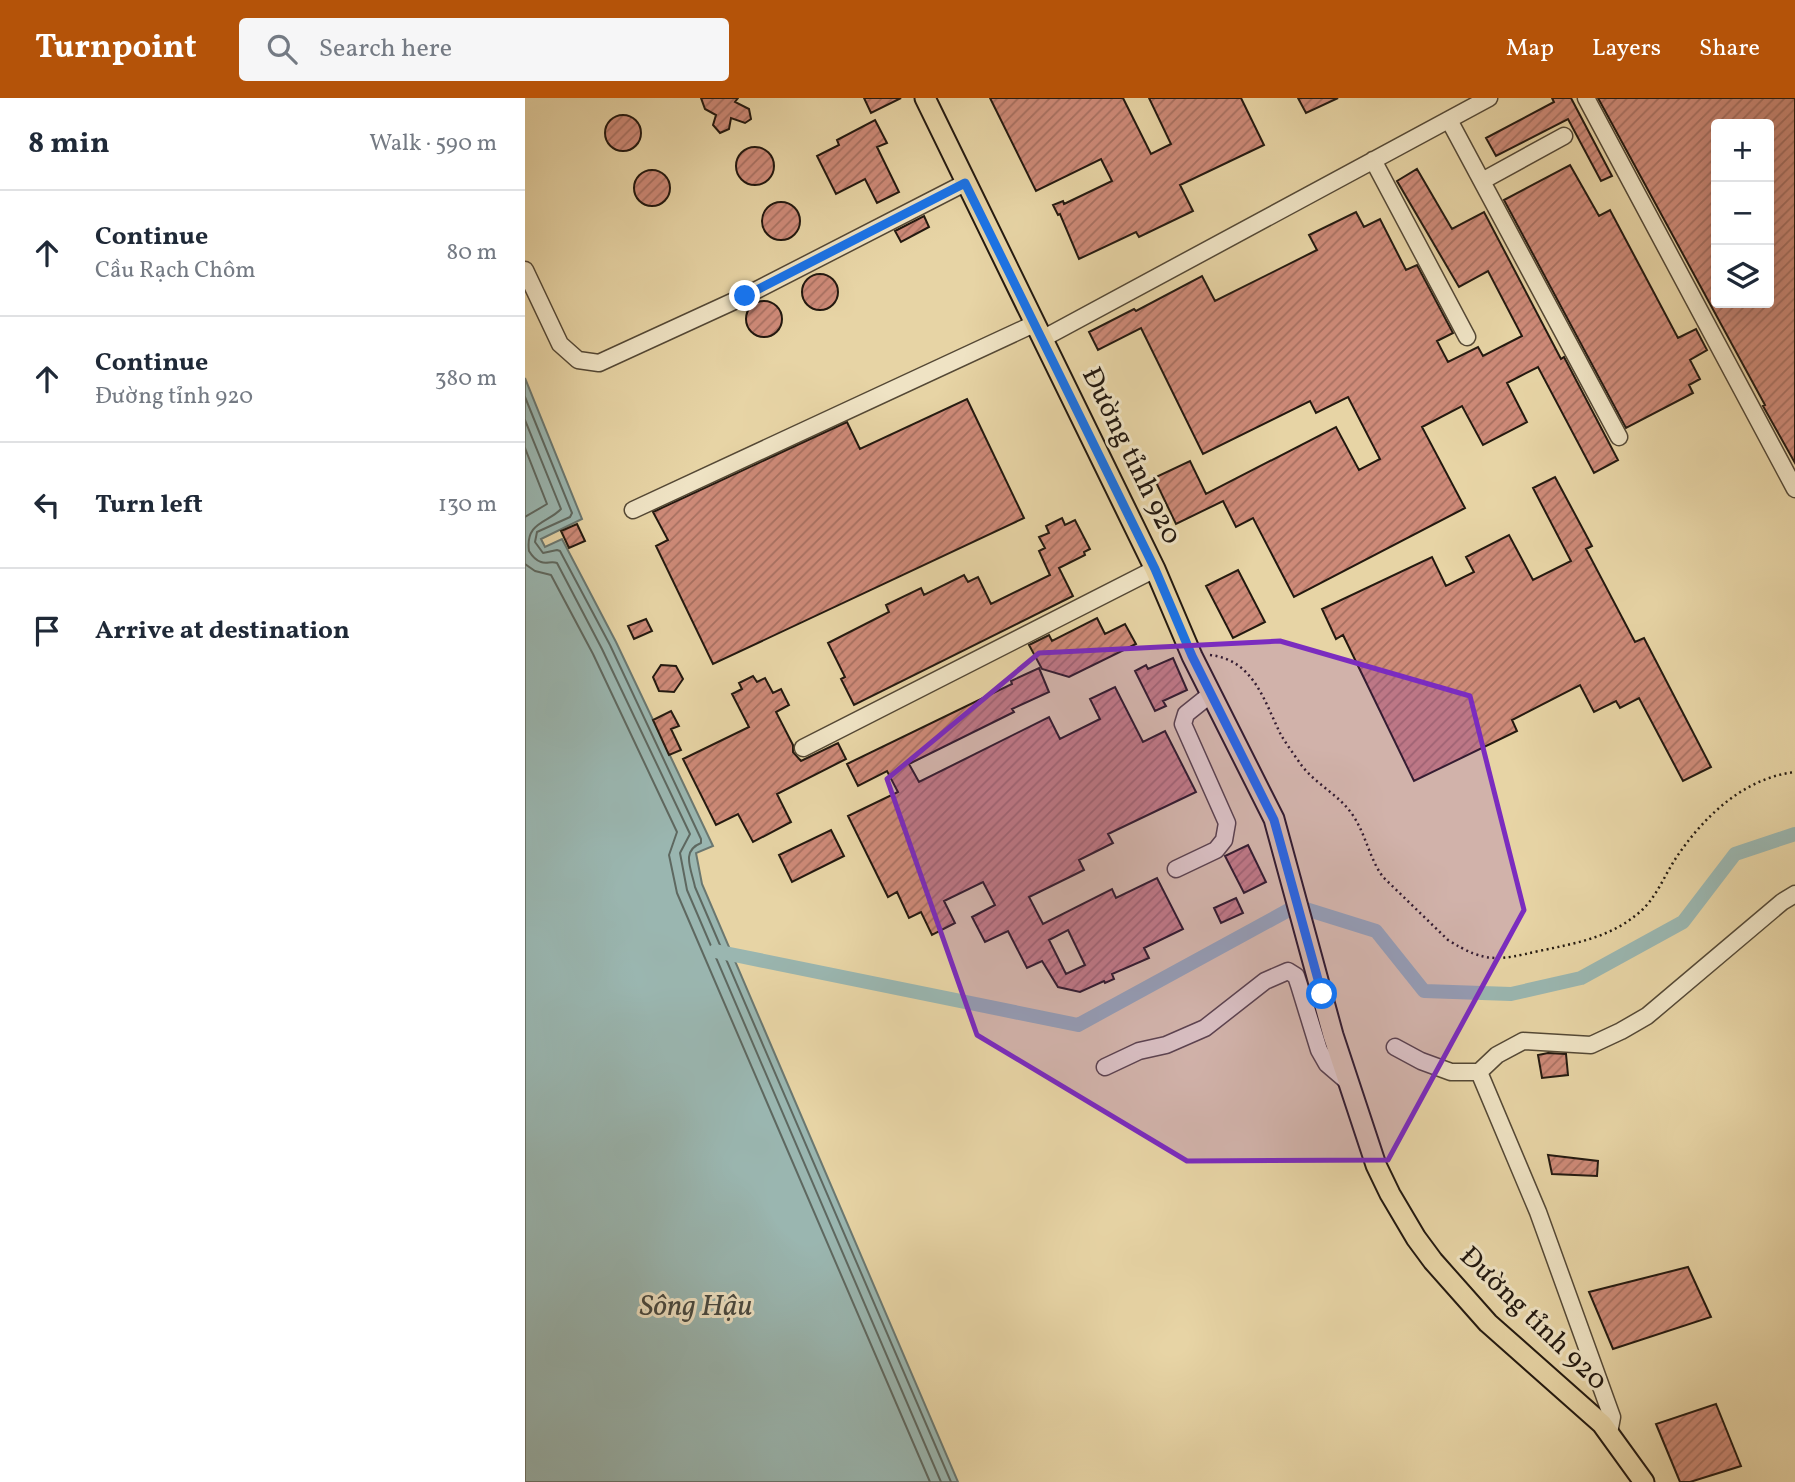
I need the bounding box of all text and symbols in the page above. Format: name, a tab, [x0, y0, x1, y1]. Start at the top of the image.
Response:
search box	[239, 18, 729, 81]
text: Turnpoint	[35, 26, 197, 72]
icon: search	[263, 30, 301, 68]
text: Search here	[319, 31, 452, 67]
text: Map	[1506, 32, 1554, 66]
text: Layers	[1592, 32, 1661, 66]
text: Share	[1699, 32, 1760, 66]
map controls	[1711, 119, 1774, 308]
button: +	[1711, 119, 1774, 182]
text: 8 min	[28, 123, 110, 165]
text: Walk · 590 m	[369, 128, 497, 160]
button: −	[1711, 182, 1774, 245]
text: Continue	[95, 219, 208, 255]
icon: ahead	[28, 234, 66, 272]
text: 80 m	[447, 237, 497, 269]
button: layers	[1711, 245, 1774, 308]
text: Cầu Rạch Chôm	[95, 255, 256, 287]
route end	[729, 280, 760, 311]
text: Continue	[95, 345, 208, 381]
icon: ahead	[28, 360, 66, 398]
street label: Đường tỉnh 920	[1071, 361, 1191, 551]
text: 380 m	[435, 363, 497, 395]
text: Đường tỉnh 920	[95, 381, 253, 413]
icon: left	[28, 486, 66, 524]
text: Turn left	[95, 487, 203, 523]
text: 130 m	[438, 489, 497, 521]
icon: arrive	[28, 612, 66, 650]
text: Arrive at destination	[95, 613, 350, 649]
route start	[1306, 978, 1337, 1009]
street label: Đường tỉnh 920	[1450, 1238, 1616, 1400]
water label: Sông Hậu	[639, 1286, 753, 1328]

